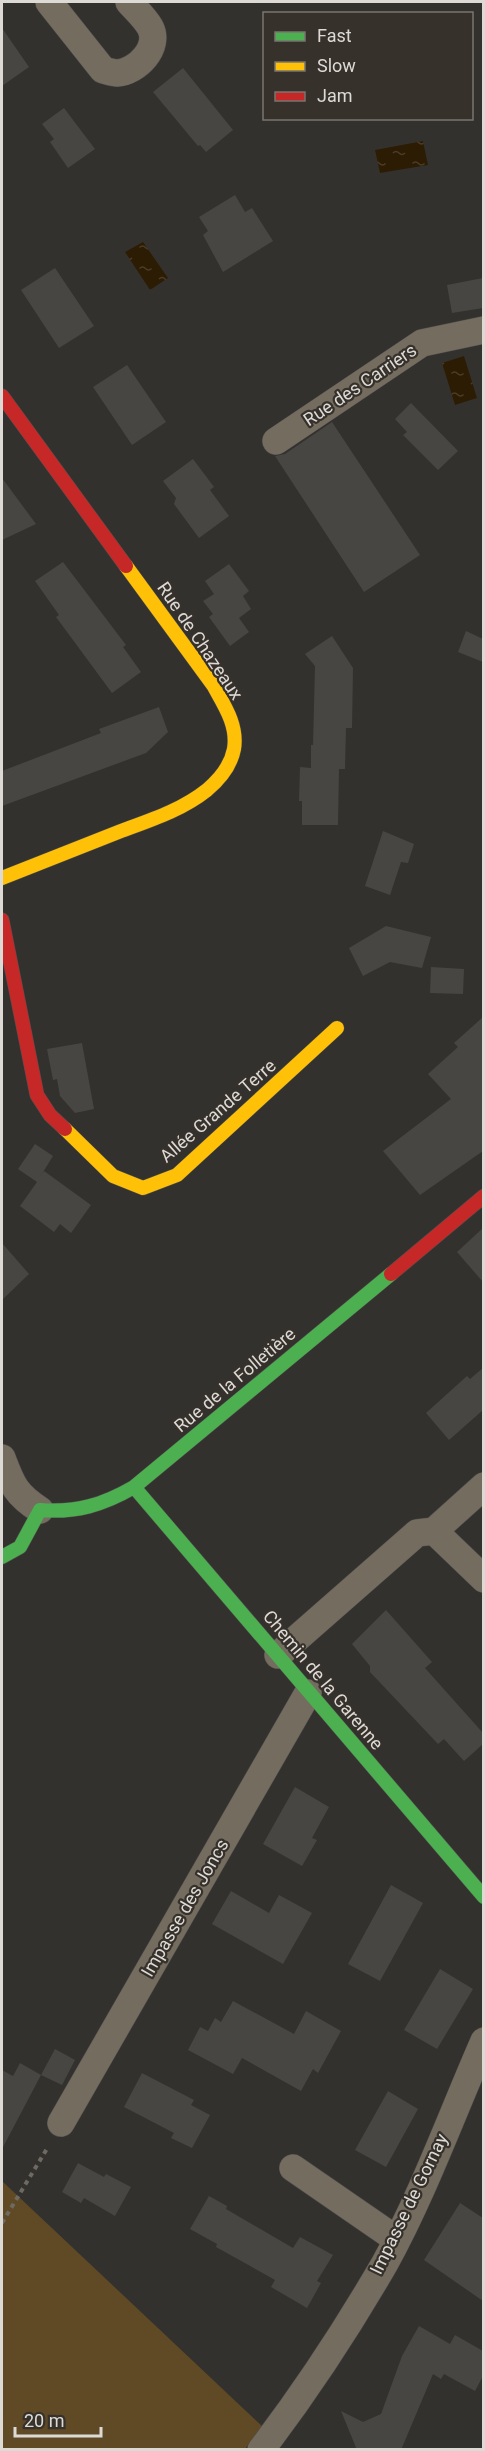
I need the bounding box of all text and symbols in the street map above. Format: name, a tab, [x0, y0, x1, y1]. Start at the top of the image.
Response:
legend	[263, 12, 473, 120]
text: Fast	[317, 25, 352, 46]
text: Slow	[317, 55, 356, 76]
text: Jam	[317, 85, 353, 106]
street label: Rue des Carriers	[299, 339, 420, 430]
street label: Rue de Chazeaux	[153, 578, 248, 704]
street label: Allée Grande Terre	[155, 1055, 280, 1167]
street label: Rue de la Folletière	[170, 1323, 299, 1436]
street label: Chemin de la Garenne	[259, 1606, 388, 1754]
street label: Impasse des Joncs	[137, 1835, 233, 1980]
street label: Impasse de Gornay	[365, 2130, 452, 2278]
scale bar	[15, 2400, 100, 2438]
text: 20 m	[24, 2410, 64, 2431]

